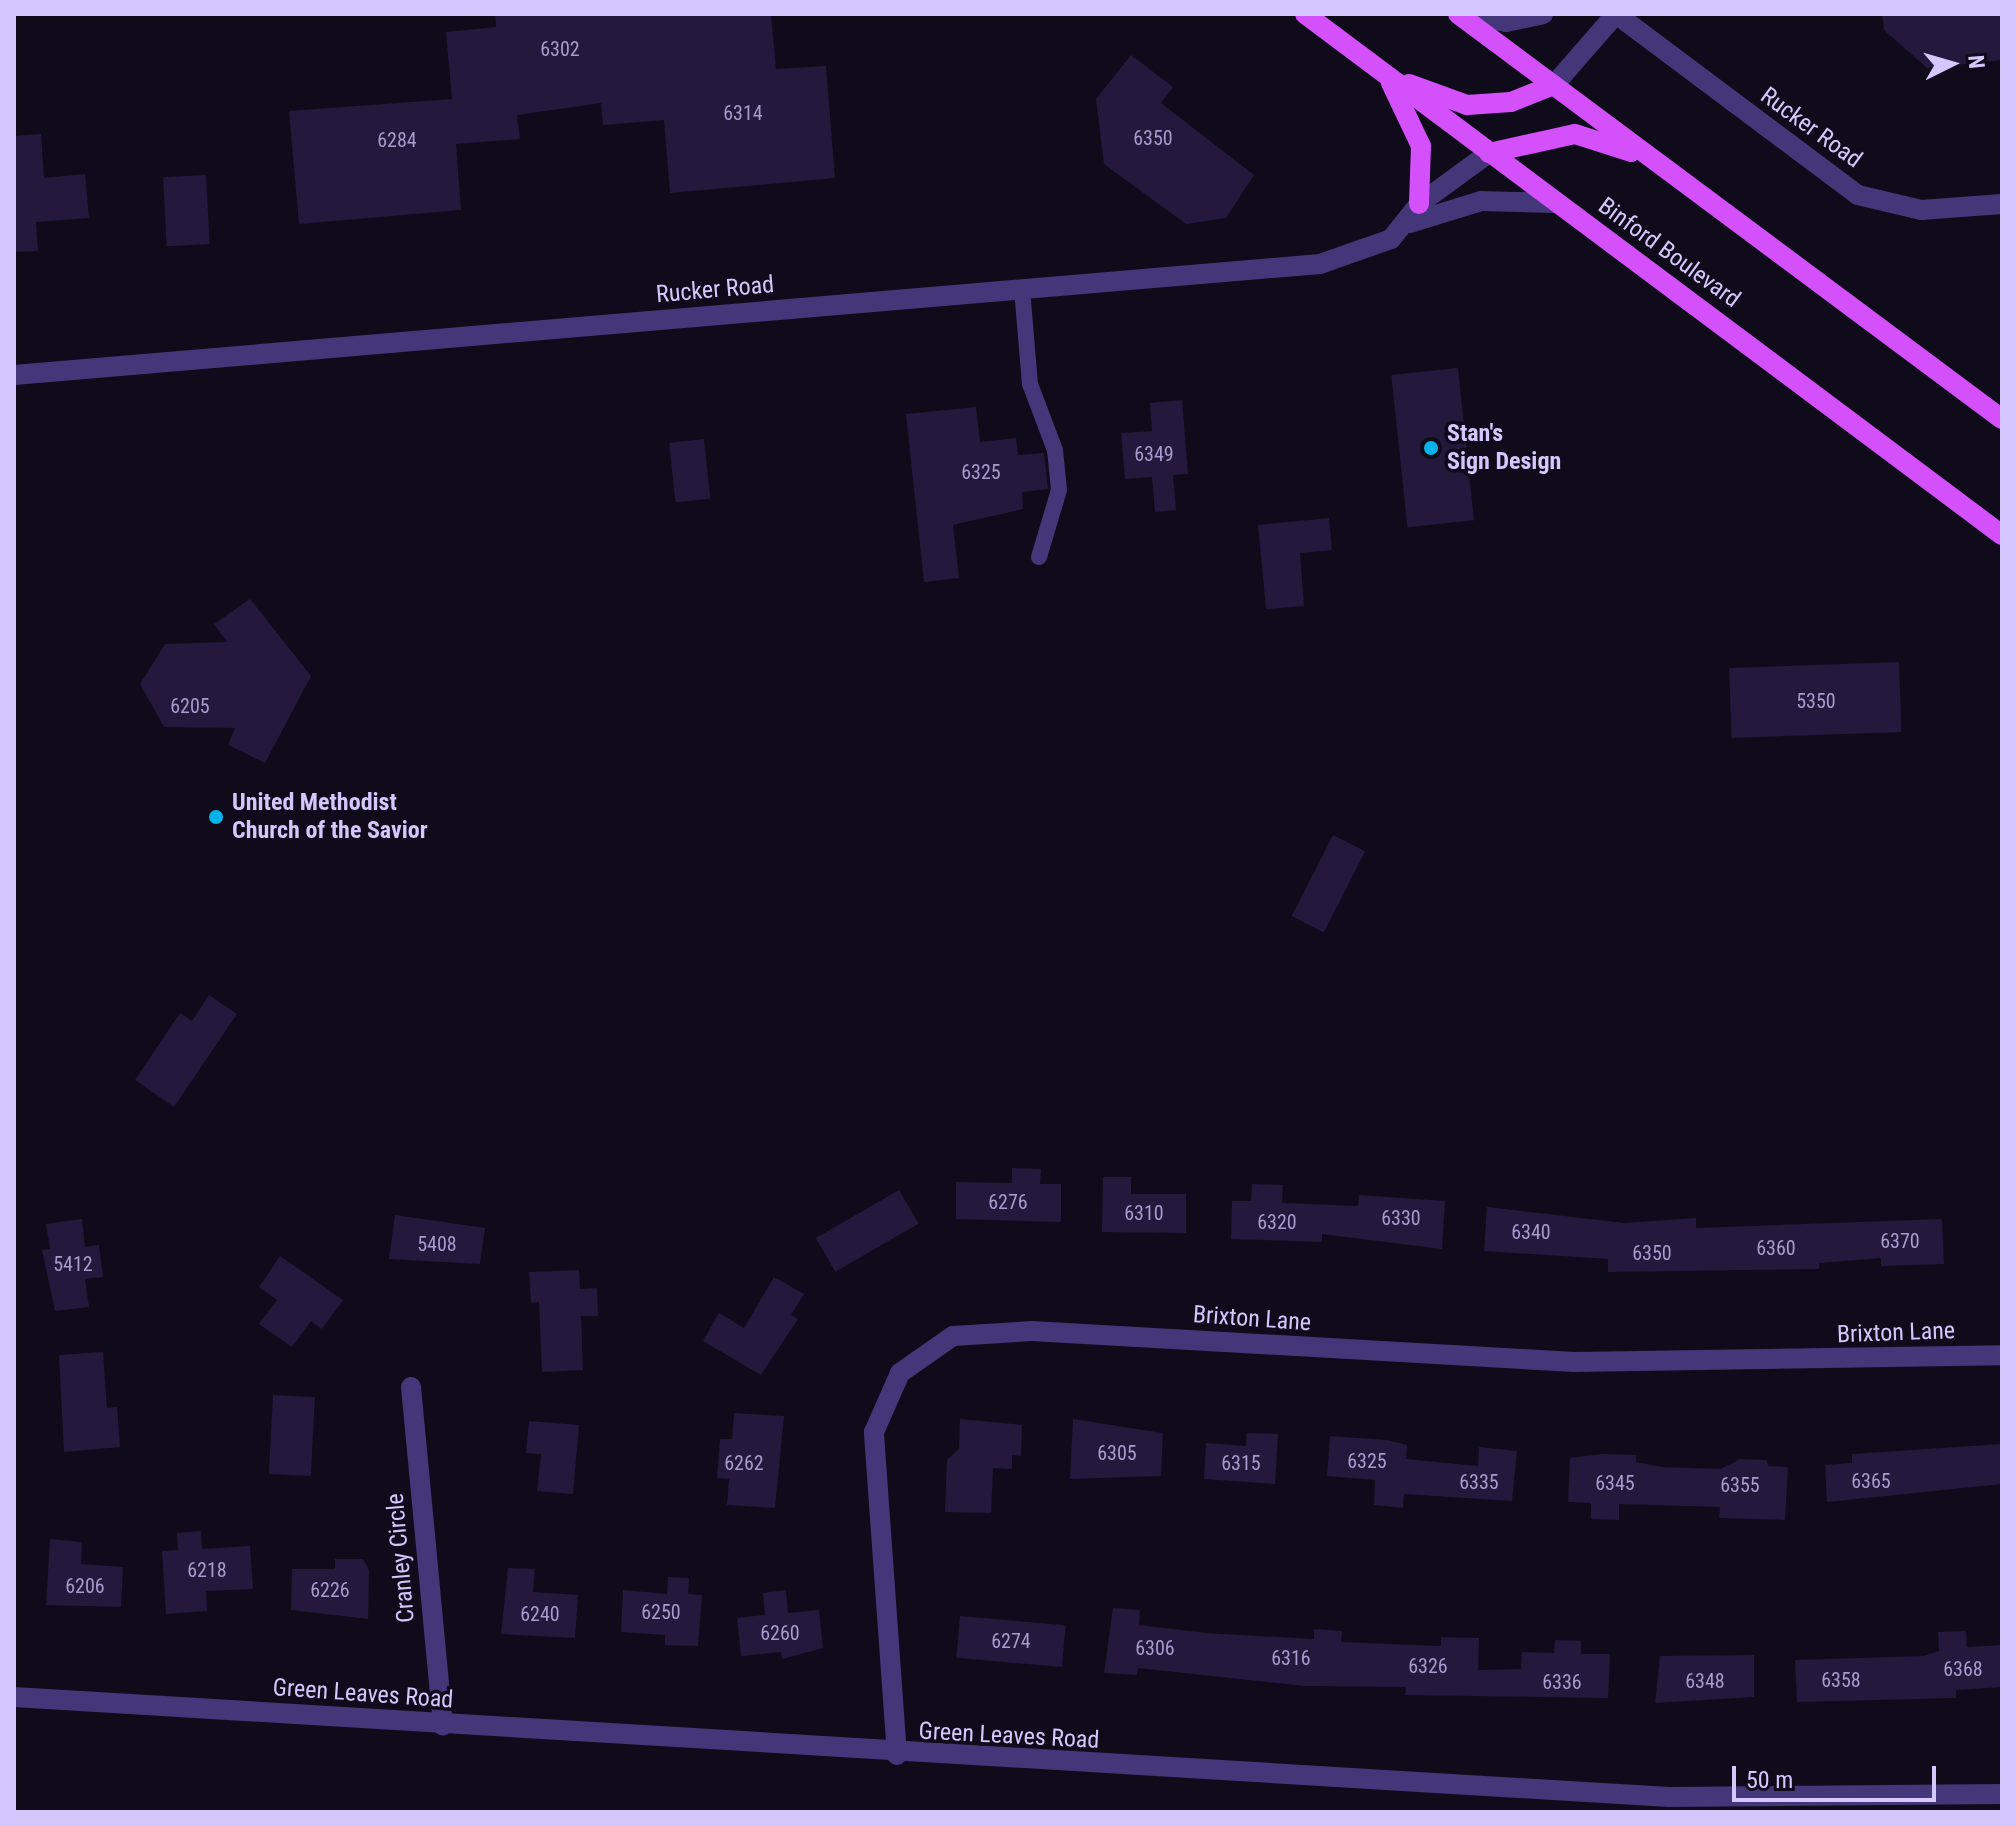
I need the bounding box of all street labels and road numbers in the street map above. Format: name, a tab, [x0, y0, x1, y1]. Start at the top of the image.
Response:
street label: Rucker Road	[1755, 82, 1867, 174]
street label: Binford Boulevard	[1592, 192, 1746, 314]
street label: Rucker Road	[655, 271, 775, 309]
street label: Brixton Lane	[1192, 1301, 1312, 1337]
street label: Brixton Lane	[1836, 1317, 1956, 1349]
street label: Cranley Circle	[381, 1492, 421, 1624]
street label: Green Leaves Road	[272, 1673, 454, 1715]
street label: Green Leaves Road	[918, 1717, 1100, 1755]

